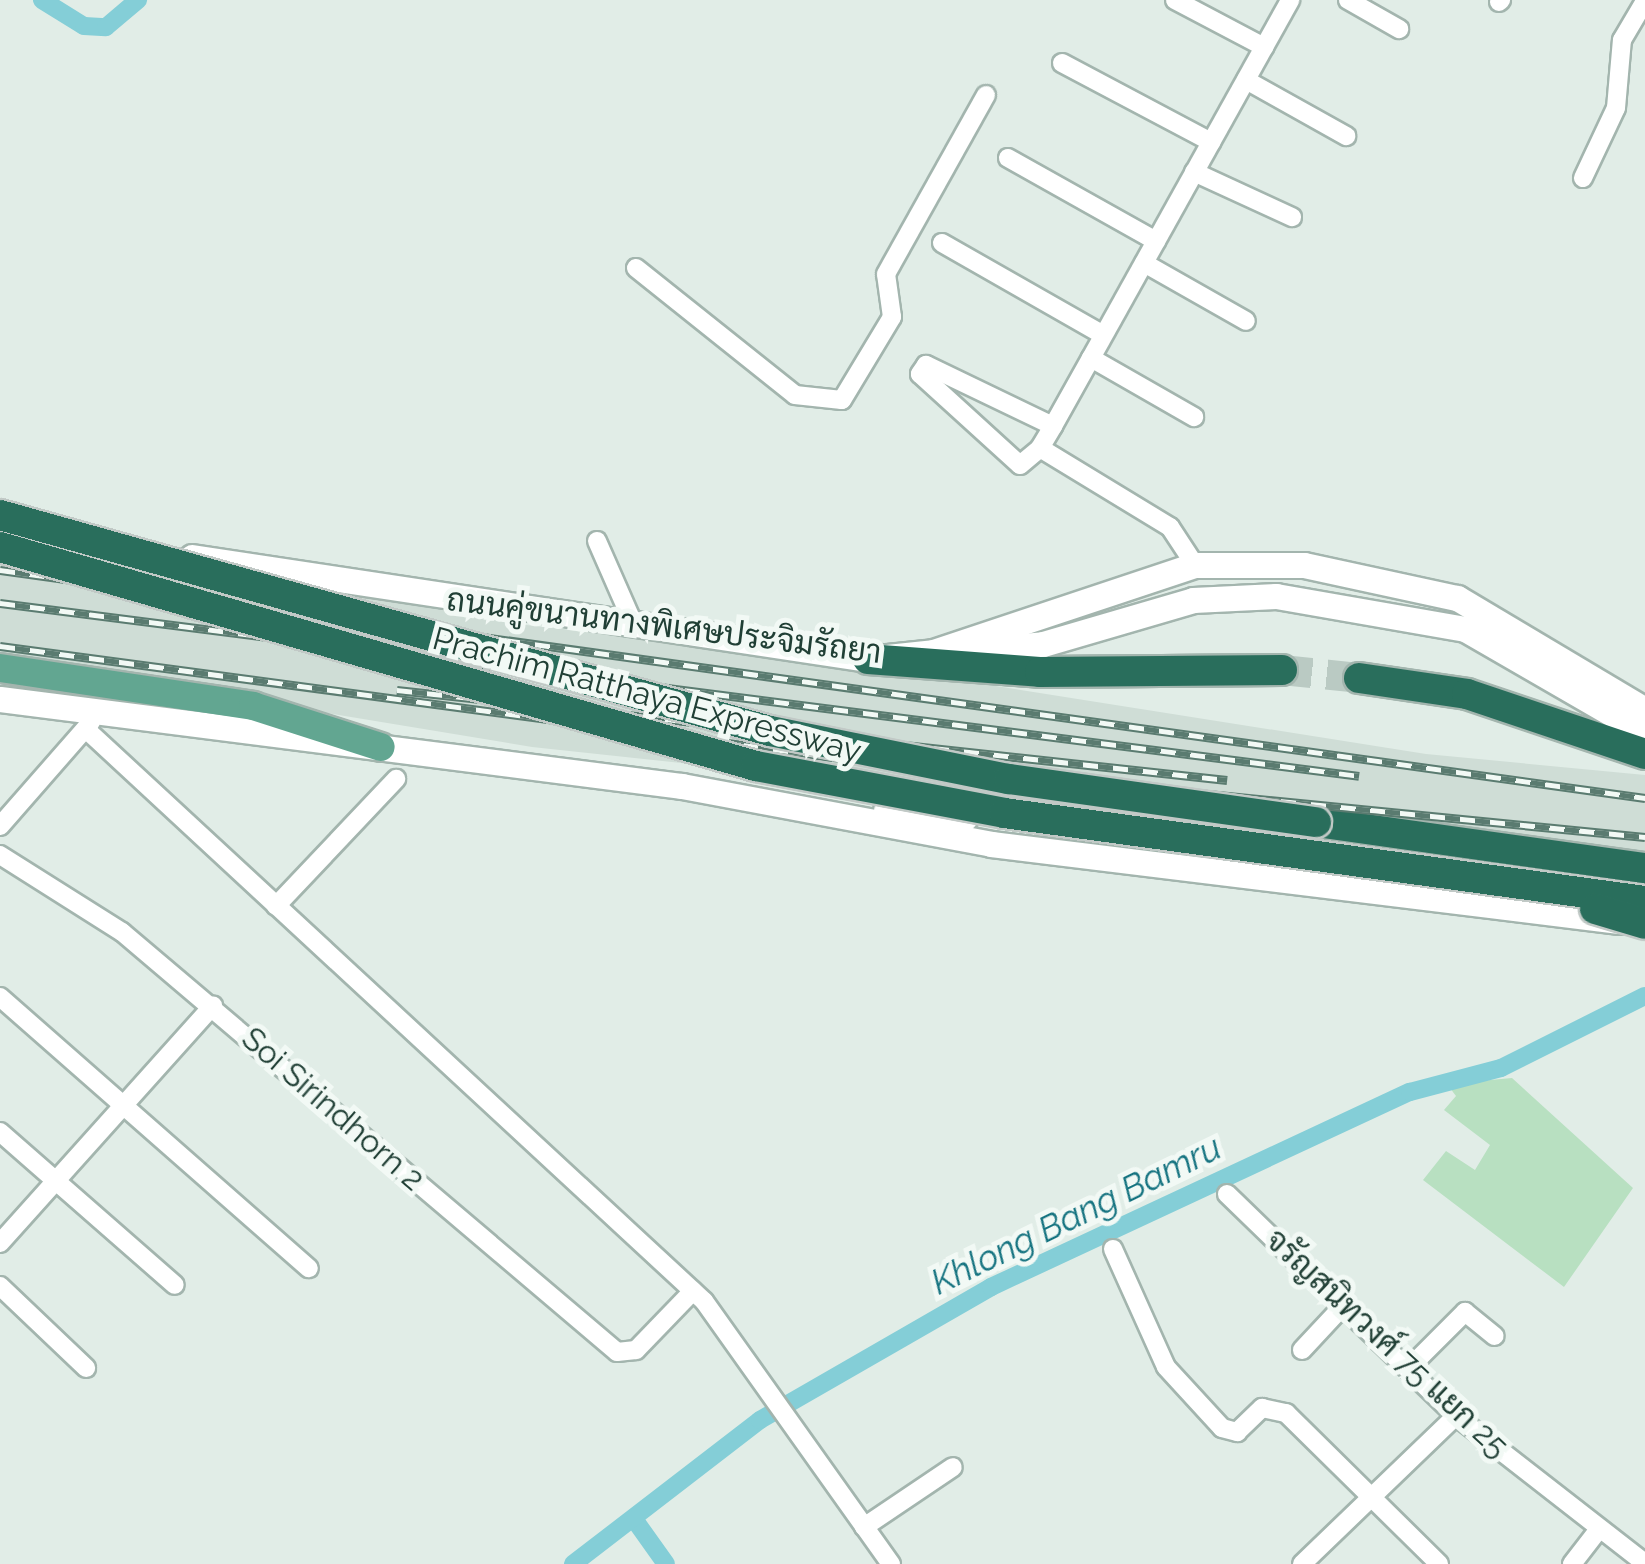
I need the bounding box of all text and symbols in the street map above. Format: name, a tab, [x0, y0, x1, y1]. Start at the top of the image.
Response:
street label: ถนนคู่ขนานทางพิเศษประจิมรัถยา	[444, 580, 884, 672]
street label: Prachim Ratthaya Expressway	[429, 619, 865, 771]
street label: Soi Sirindhorn 2	[234, 1019, 432, 1199]
water label: Khlong Bang Bamru	[924, 1127, 1228, 1303]
street label: จรัญสนิทวงศ์ 75 แยก 25	[1258, 1221, 1516, 1465]

